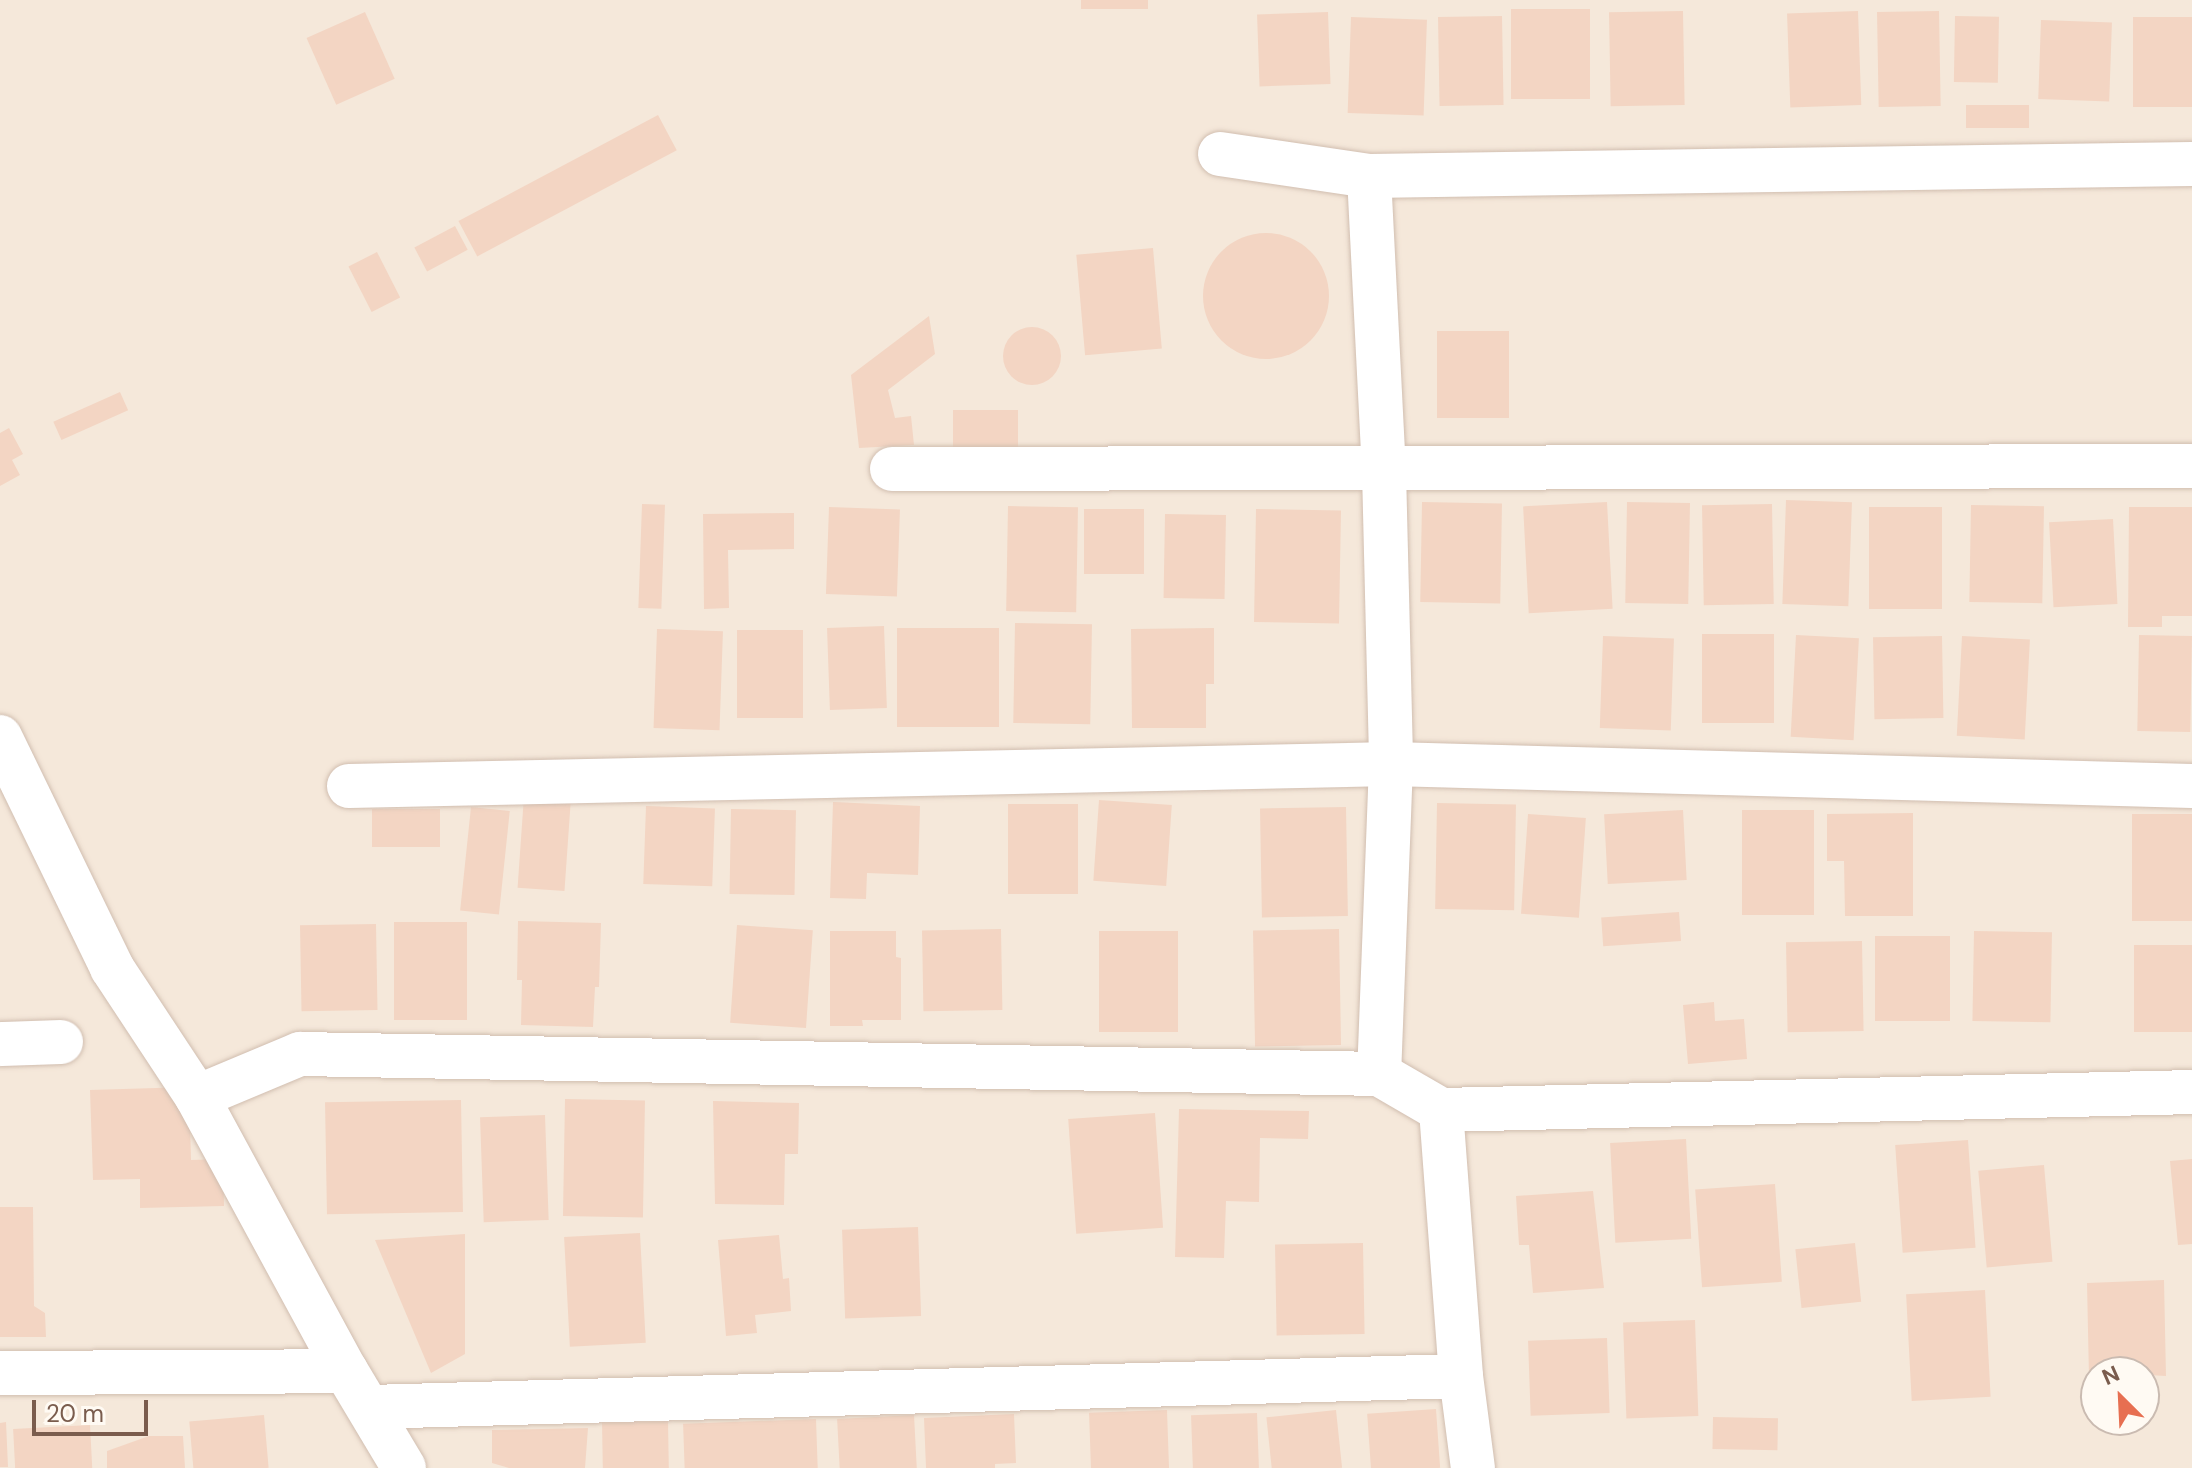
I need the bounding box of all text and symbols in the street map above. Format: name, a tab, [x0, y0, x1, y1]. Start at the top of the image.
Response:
north arrow	[2080, 1356, 2160, 1436]
text: N	[2098, 1359, 2124, 1392]
scale bar	[36, 1384, 152, 1434]
text: 20 m	[46, 1398, 104, 1429]

